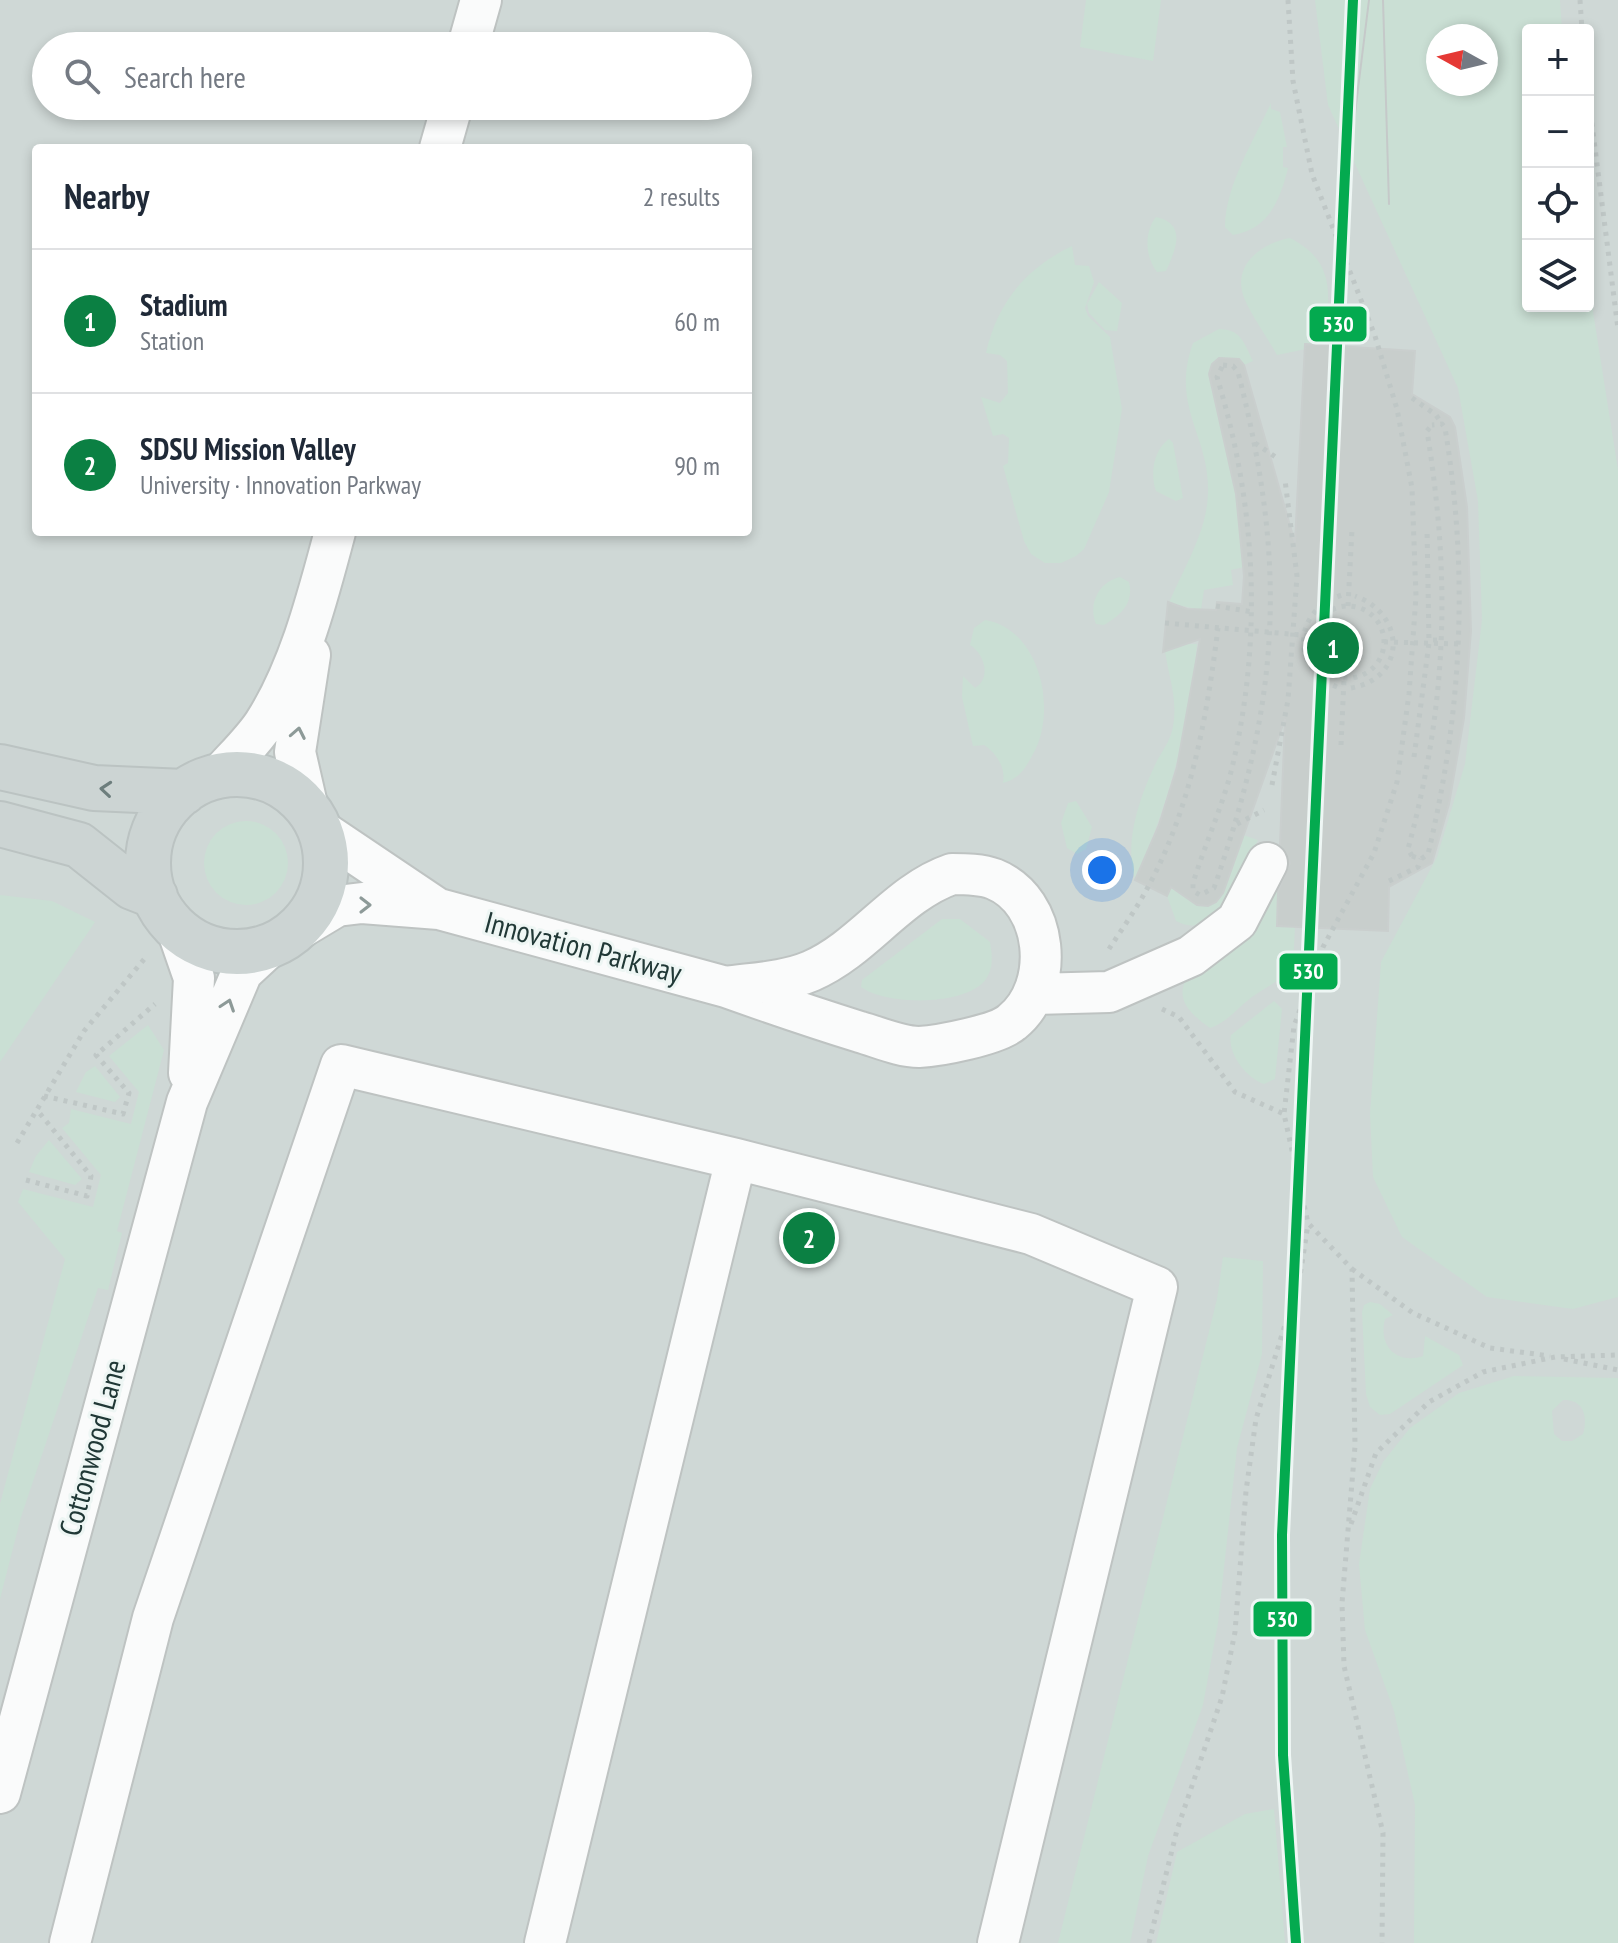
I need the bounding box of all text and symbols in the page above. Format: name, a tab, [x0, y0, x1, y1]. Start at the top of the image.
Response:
north arrow	[1426, 24, 1498, 96]
map controls	[1522, 24, 1594, 312]
button: +	[1522, 24, 1594, 96]
search box	[32, 32, 752, 120]
icon: search	[60, 54, 104, 98]
text: Search here	[124, 57, 246, 96]
button: −	[1522, 96, 1594, 168]
button: locate	[1522, 168, 1594, 240]
text: Nearby	[64, 174, 149, 218]
text: 2 results	[643, 180, 720, 213]
button: layers	[1522, 240, 1594, 312]
text: Stadium	[140, 285, 228, 324]
text: 1	[84, 305, 96, 338]
text: 60 m	[674, 305, 720, 338]
line badge: 530	[1308, 305, 1368, 343]
text: 530	[1322, 310, 1354, 338]
text: Station	[140, 324, 204, 357]
text: SDSU Mission Valley	[140, 429, 356, 468]
text: 2	[84, 449, 96, 482]
text: 90 m	[674, 449, 720, 482]
text: University · Innovation Parkway	[140, 468, 421, 501]
pin: 1	[1307, 618, 1359, 678]
one-way arrow	[289, 727, 306, 741]
one-way arrow	[99, 781, 112, 798]
your location	[1082, 850, 1122, 890]
one-way arrow	[359, 896, 372, 914]
street label: Innovation Parkway	[481, 902, 687, 992]
line badge: 530	[1278, 952, 1339, 991]
text: 530	[1292, 957, 1324, 985]
one-way arrow	[218, 999, 234, 1013]
pin: 2	[783, 1208, 835, 1268]
street label: Cottonwood Lane	[49, 1355, 134, 1540]
line badge: 530	[1252, 1600, 1313, 1638]
text: 530	[1266, 1605, 1298, 1633]

